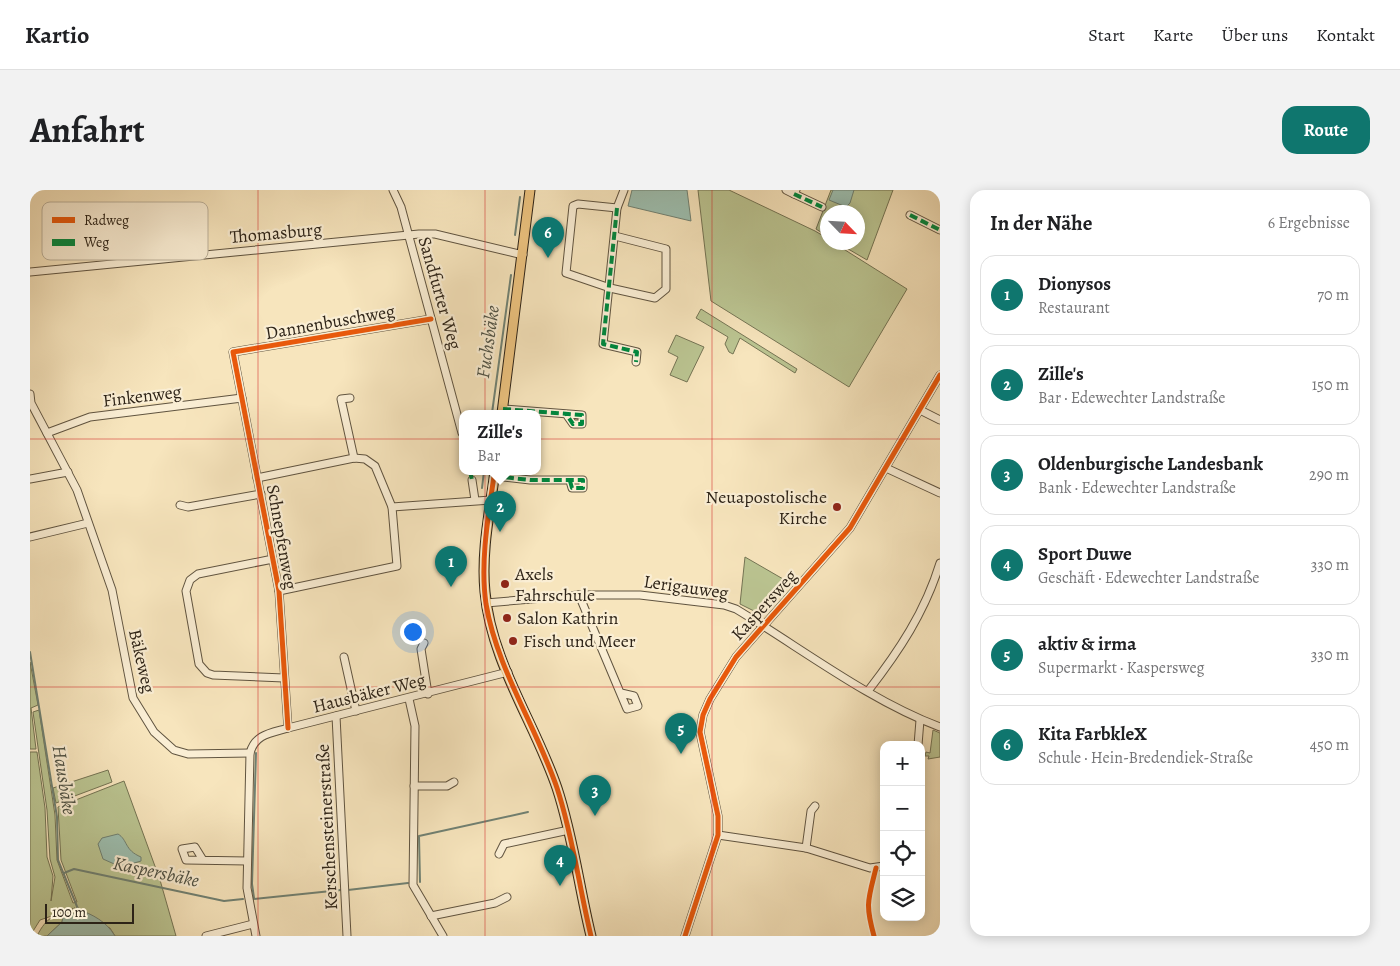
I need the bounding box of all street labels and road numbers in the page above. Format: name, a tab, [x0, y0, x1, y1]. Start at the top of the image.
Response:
street label: Thomasburg	[229, 217, 323, 249]
street label: Sandfurter Weg	[412, 234, 468, 352]
street label: Dannenbuschweg	[263, 299, 397, 345]
street label: Finkenweg	[101, 379, 183, 413]
street label: Schnepfenweg	[261, 483, 303, 591]
street label: Kaspersweg	[726, 564, 802, 646]
street label: Lerigauweg	[642, 569, 730, 605]
street label: Bäkeweg	[123, 627, 161, 695]
street label: Hausbäker Weg	[310, 667, 428, 719]
street label: Kerschensteinerstraße	[311, 743, 343, 911]

